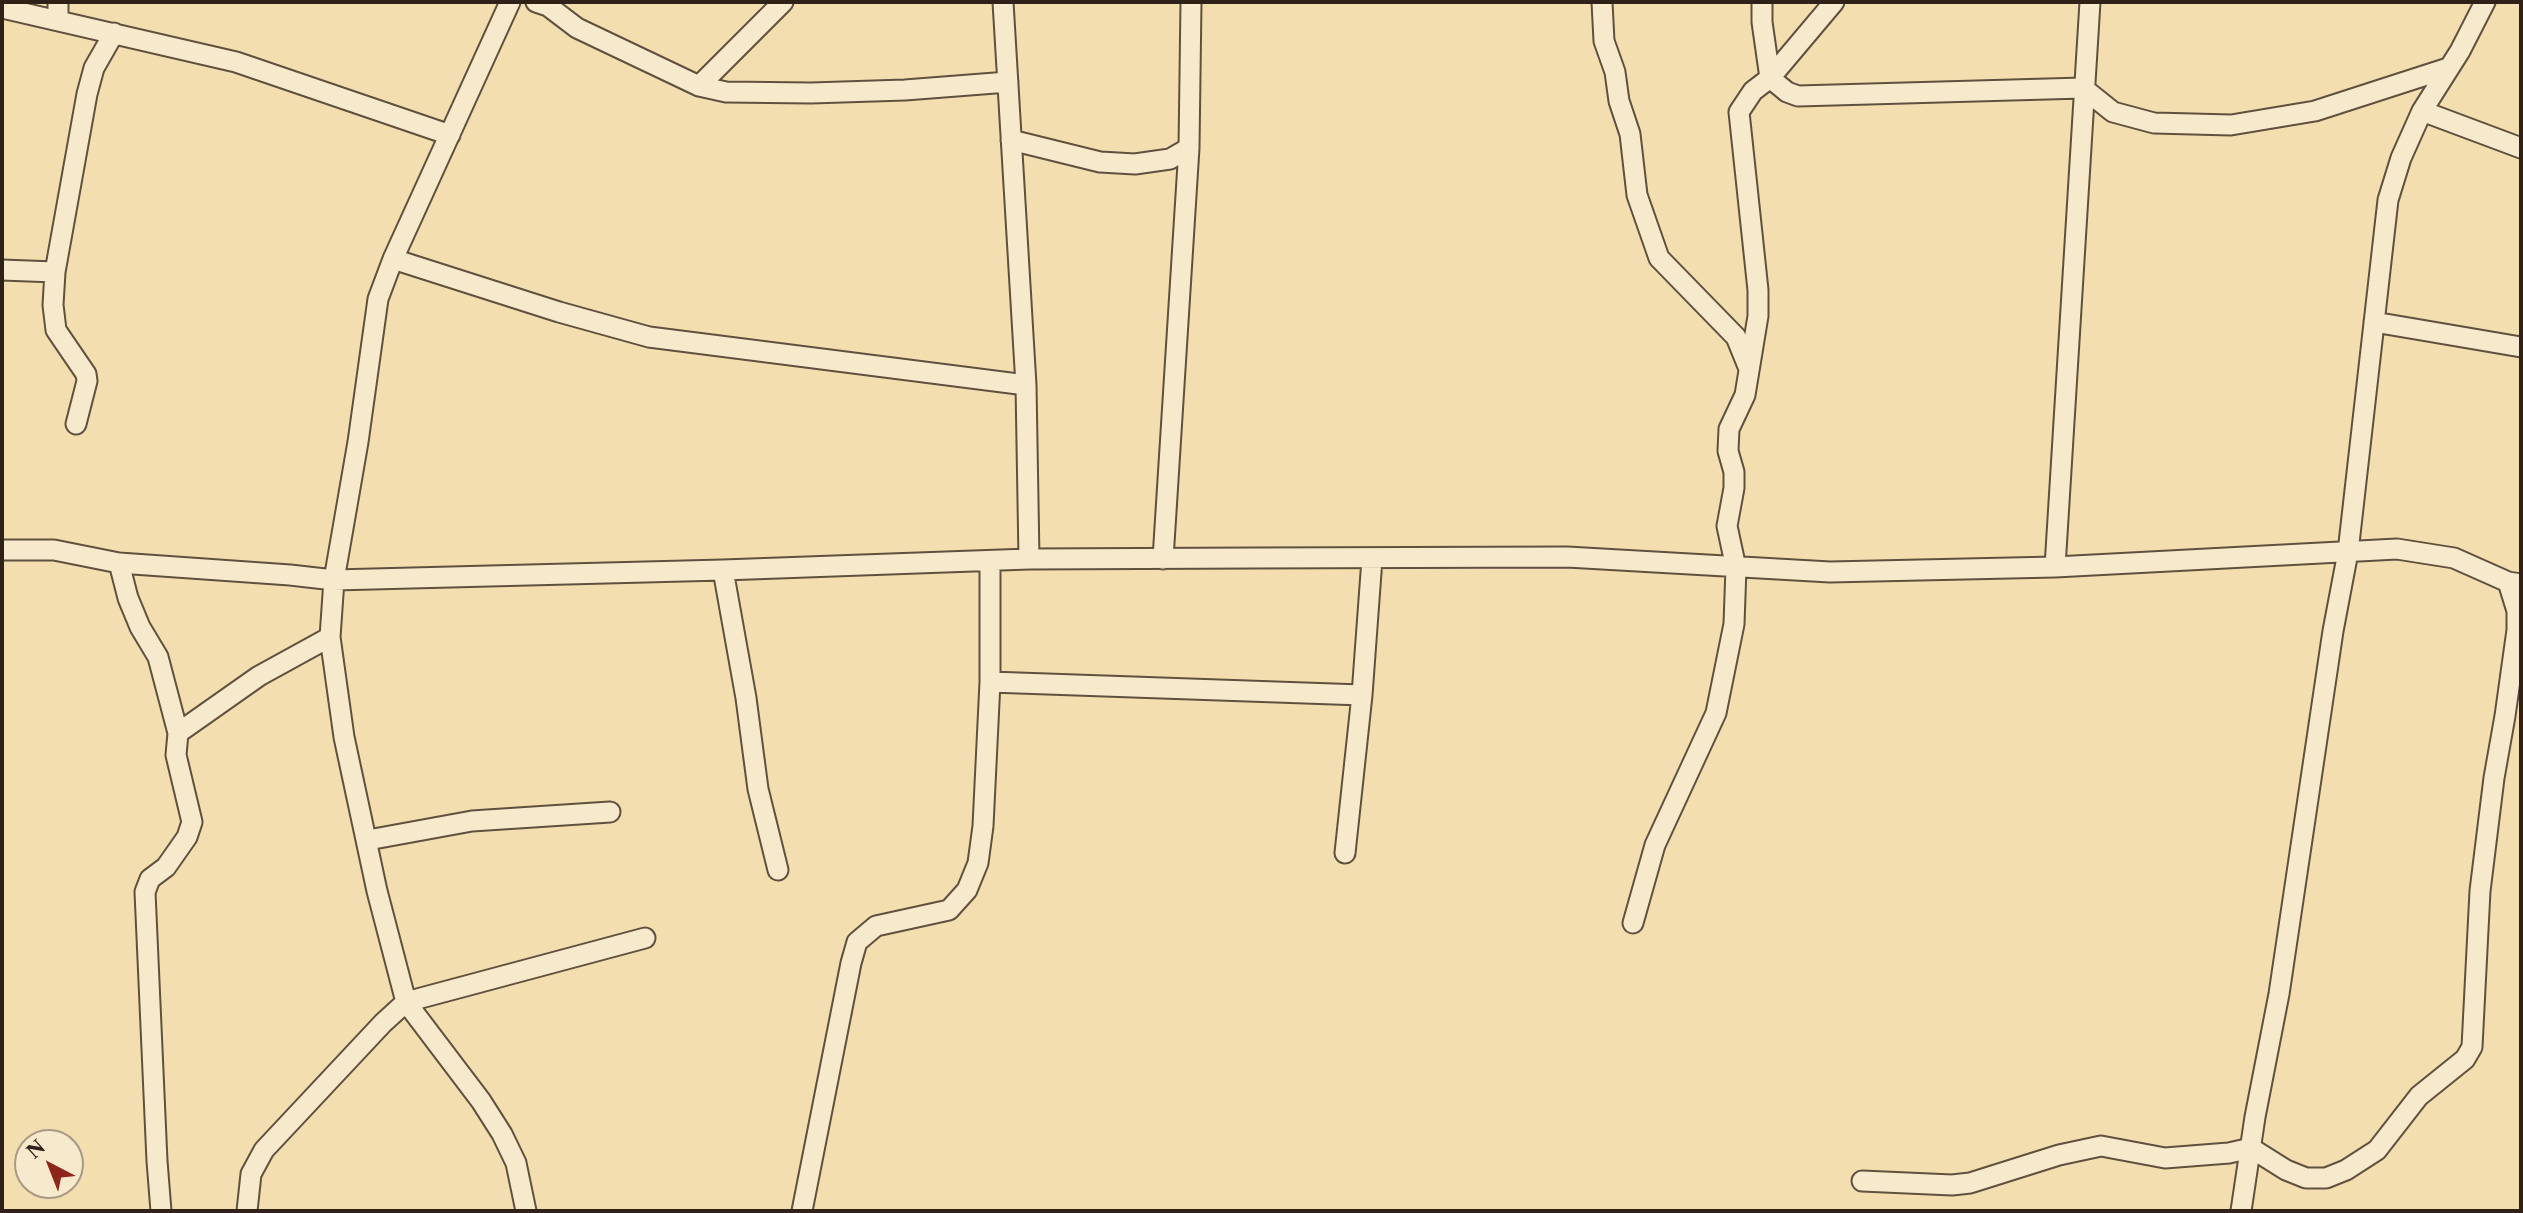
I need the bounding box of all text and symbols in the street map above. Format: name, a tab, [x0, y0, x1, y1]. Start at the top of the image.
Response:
north arrow	[14, 1129, 84, 1199]
text: N	[22, 1135, 50, 1164]

